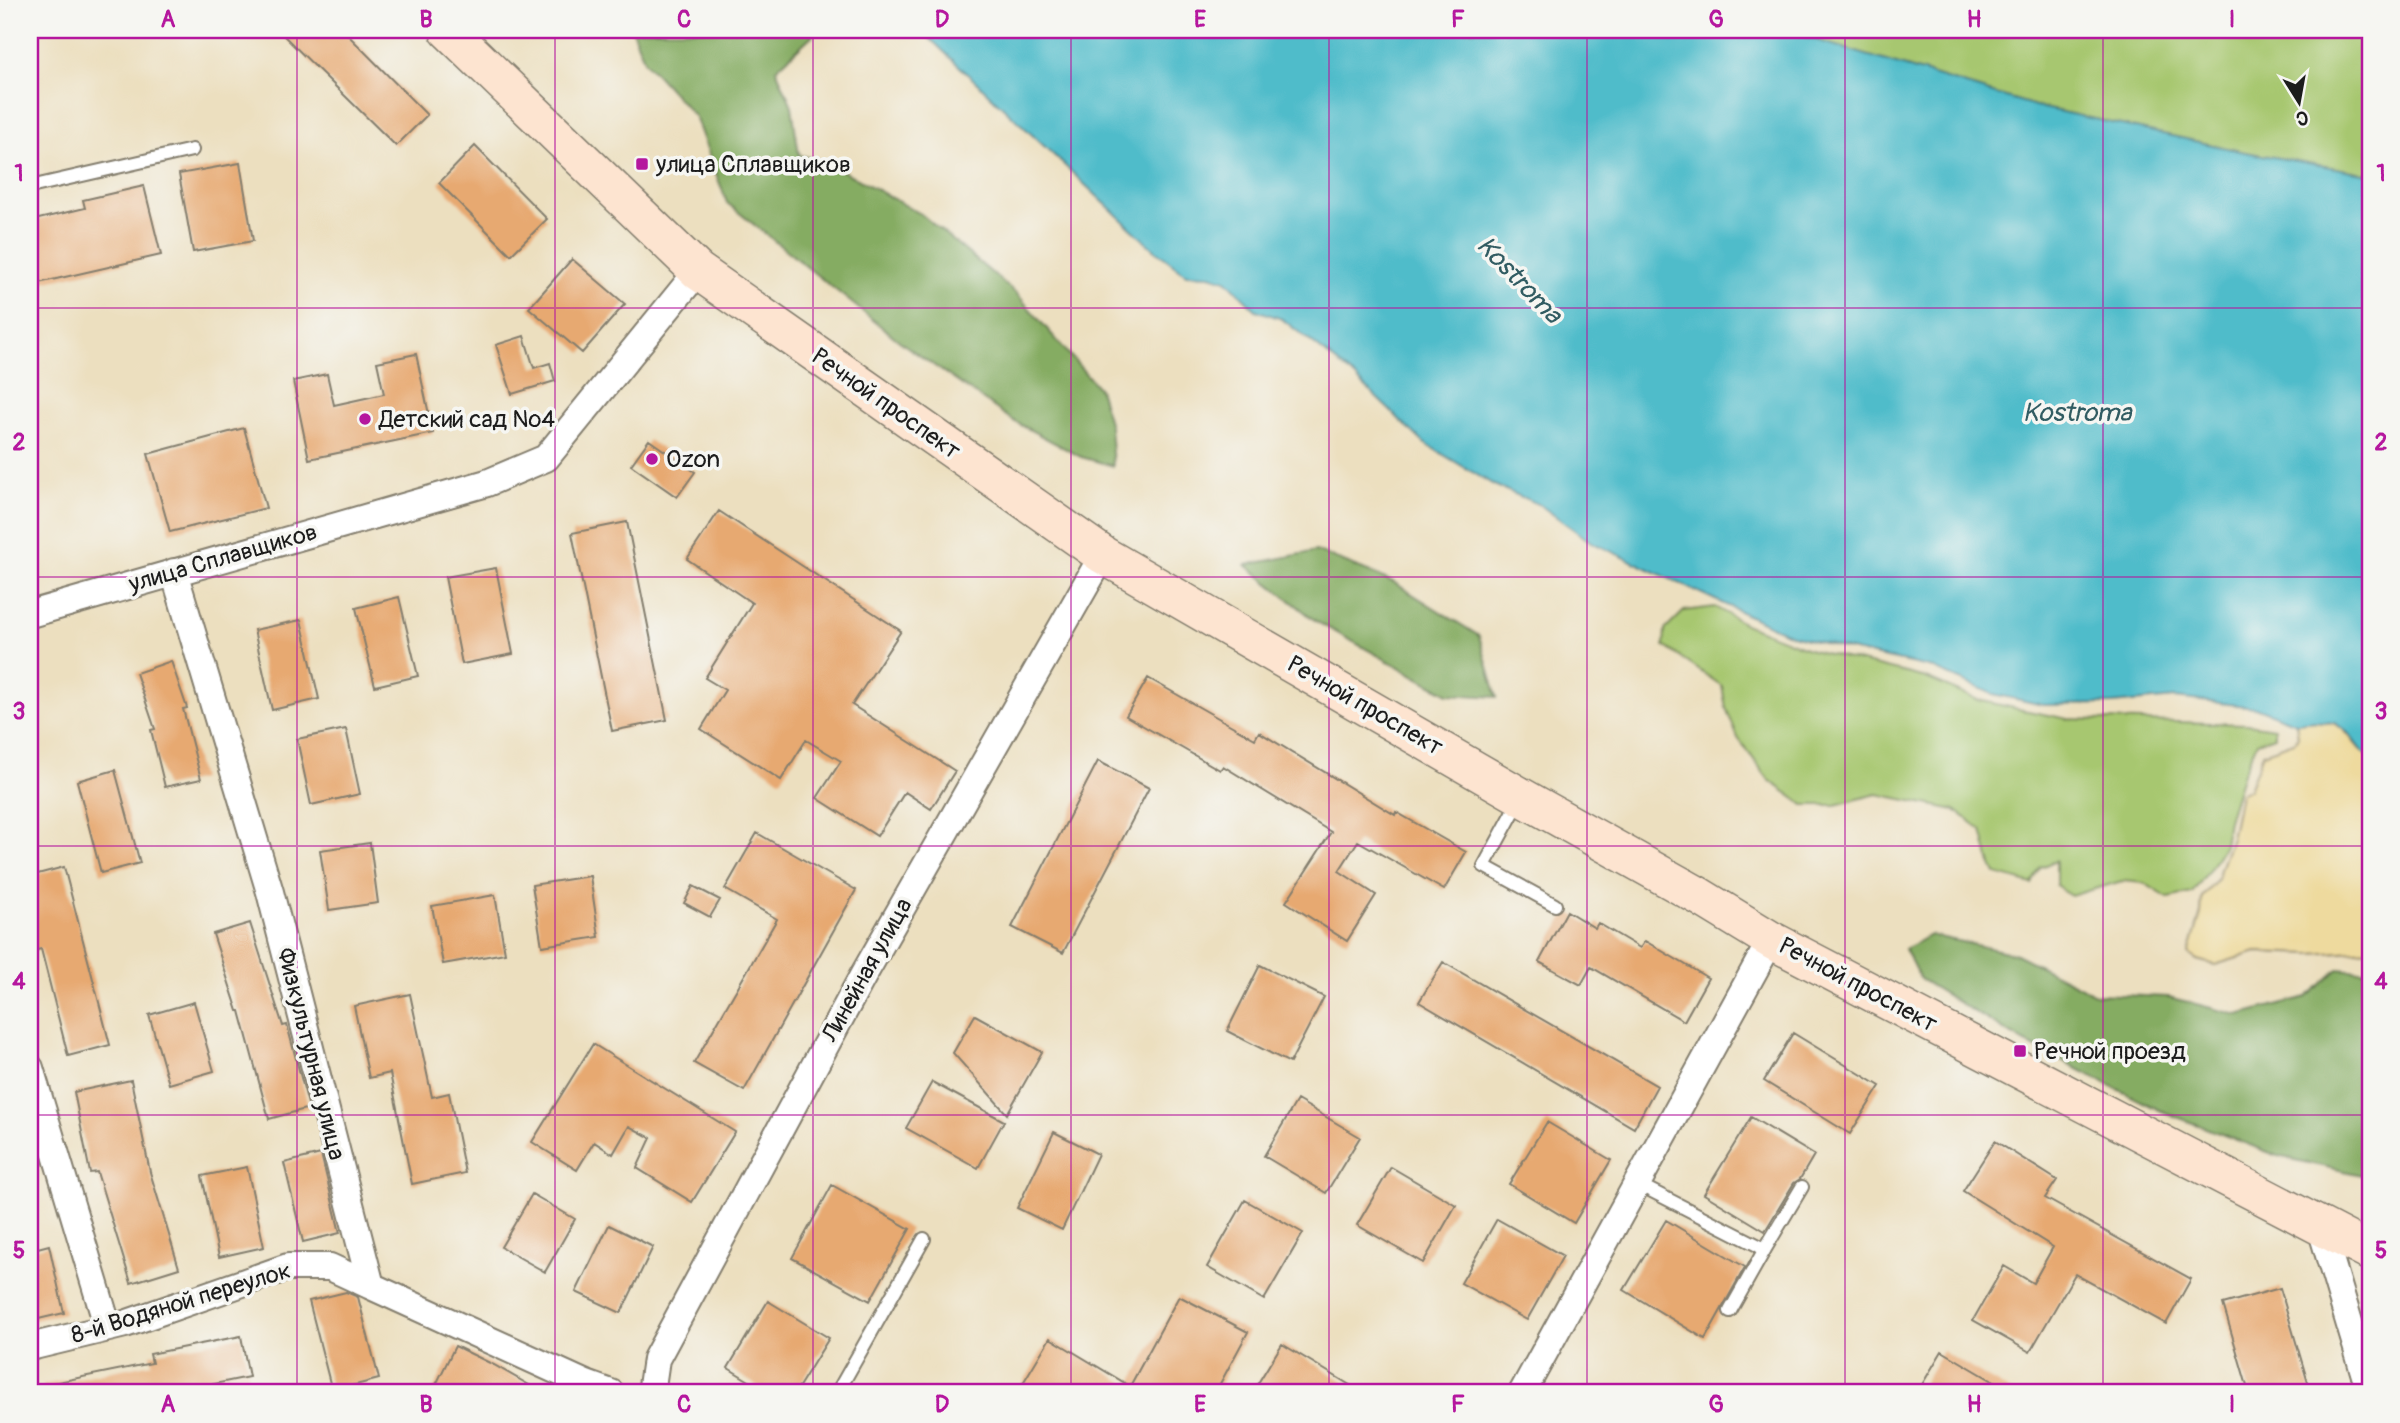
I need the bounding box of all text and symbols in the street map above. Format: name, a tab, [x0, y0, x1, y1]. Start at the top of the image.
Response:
text: A	[161, 5, 176, 34]
text: B	[419, 5, 433, 34]
text: C	[677, 5, 691, 34]
text: D	[935, 5, 949, 34]
text: E	[1194, 5, 1206, 34]
text: F	[1451, 5, 1465, 34]
text: G	[1708, 5, 1724, 34]
text: H	[1967, 5, 1981, 34]
text: I	[2229, 5, 2235, 34]
north arrow	[2264, 66, 2334, 136]
text: С	[2294, 105, 2310, 131]
place label: улица Сплавщиков	[655, 150, 851, 179]
marker: улица Сплавщиков	[634, 156, 650, 172]
text: 1	[15, 159, 24, 188]
text: 1	[2377, 159, 2386, 188]
water label: Kostroma	[1470, 230, 1570, 332]
street label: Речной проспект	[806, 342, 966, 466]
water label: Kostroma	[2023, 397, 2133, 429]
place label: Детский сад №4	[378, 405, 555, 434]
marker: Детский сад №4	[357, 411, 373, 427]
text: 2	[13, 428, 26, 457]
text: 2	[2375, 428, 2388, 457]
place label: Ozon	[666, 445, 720, 474]
marker: Ozon	[644, 451, 660, 467]
street label: улица Сплавщиков	[124, 517, 321, 599]
street label: Речной проспект	[1282, 650, 1448, 762]
text: 3	[13, 697, 25, 726]
text: 3	[2375, 697, 2387, 726]
street label: Линейная улица	[815, 893, 918, 1048]
street label: Речной проспект	[1774, 931, 1942, 1039]
street label: Физкультурная улица	[271, 945, 351, 1163]
text: 4	[12, 967, 26, 996]
text: 4	[2374, 967, 2388, 996]
place label: Речной проезд	[2034, 1037, 2186, 1066]
marker: Речной проезд	[2012, 1043, 2028, 1059]
text: 5	[13, 1236, 25, 1265]
text: 5	[2375, 1236, 2387, 1265]
street label: 8-й Водяной переулок	[68, 1256, 294, 1350]
text: A	[161, 1390, 176, 1419]
text: B	[419, 1390, 433, 1419]
text: C	[677, 1390, 691, 1419]
text: D	[935, 1390, 949, 1419]
text: E	[1194, 1390, 1206, 1419]
text: F	[1451, 1390, 1465, 1419]
text: G	[1708, 1390, 1724, 1419]
text: H	[1967, 1390, 1981, 1419]
text: I	[2229, 1390, 2235, 1419]

